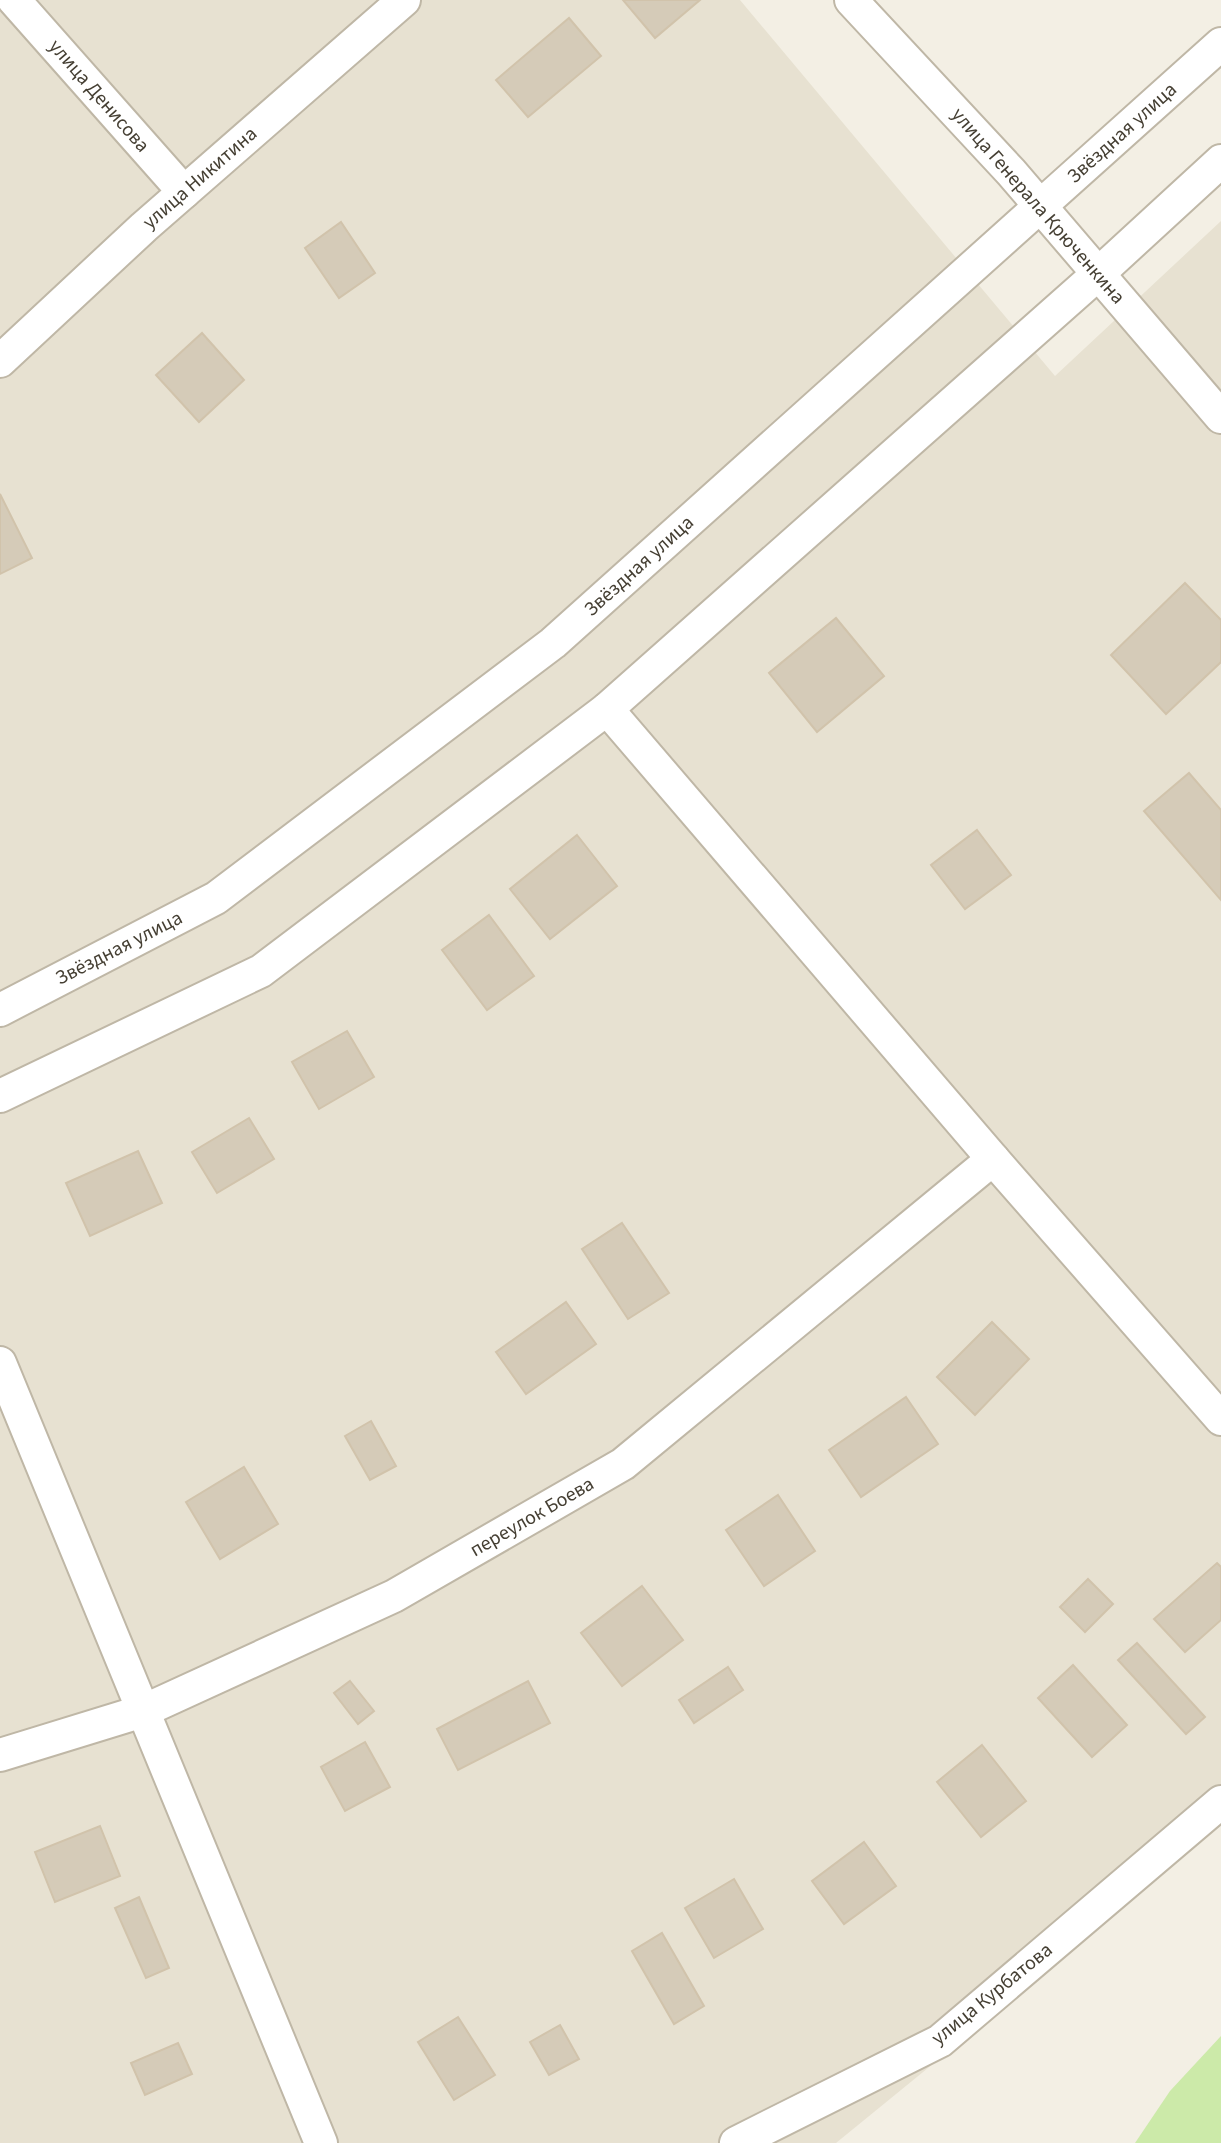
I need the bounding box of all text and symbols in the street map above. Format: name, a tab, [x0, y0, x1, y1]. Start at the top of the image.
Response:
street label: улица Денисова	[42, 33, 156, 159]
street label: Звёздная улица	[1061, 76, 1183, 190]
street label: улица Генерала Крюченкина	[945, 102, 1131, 310]
street label: улица Никитина	[137, 120, 263, 236]
street label: Звёздная улица	[578, 509, 700, 623]
street label: Звёздная улица	[51, 904, 187, 992]
street label: переулок Боева	[465, 1470, 599, 1564]
street label: улица Курбатова	[925, 1936, 1059, 2052]

